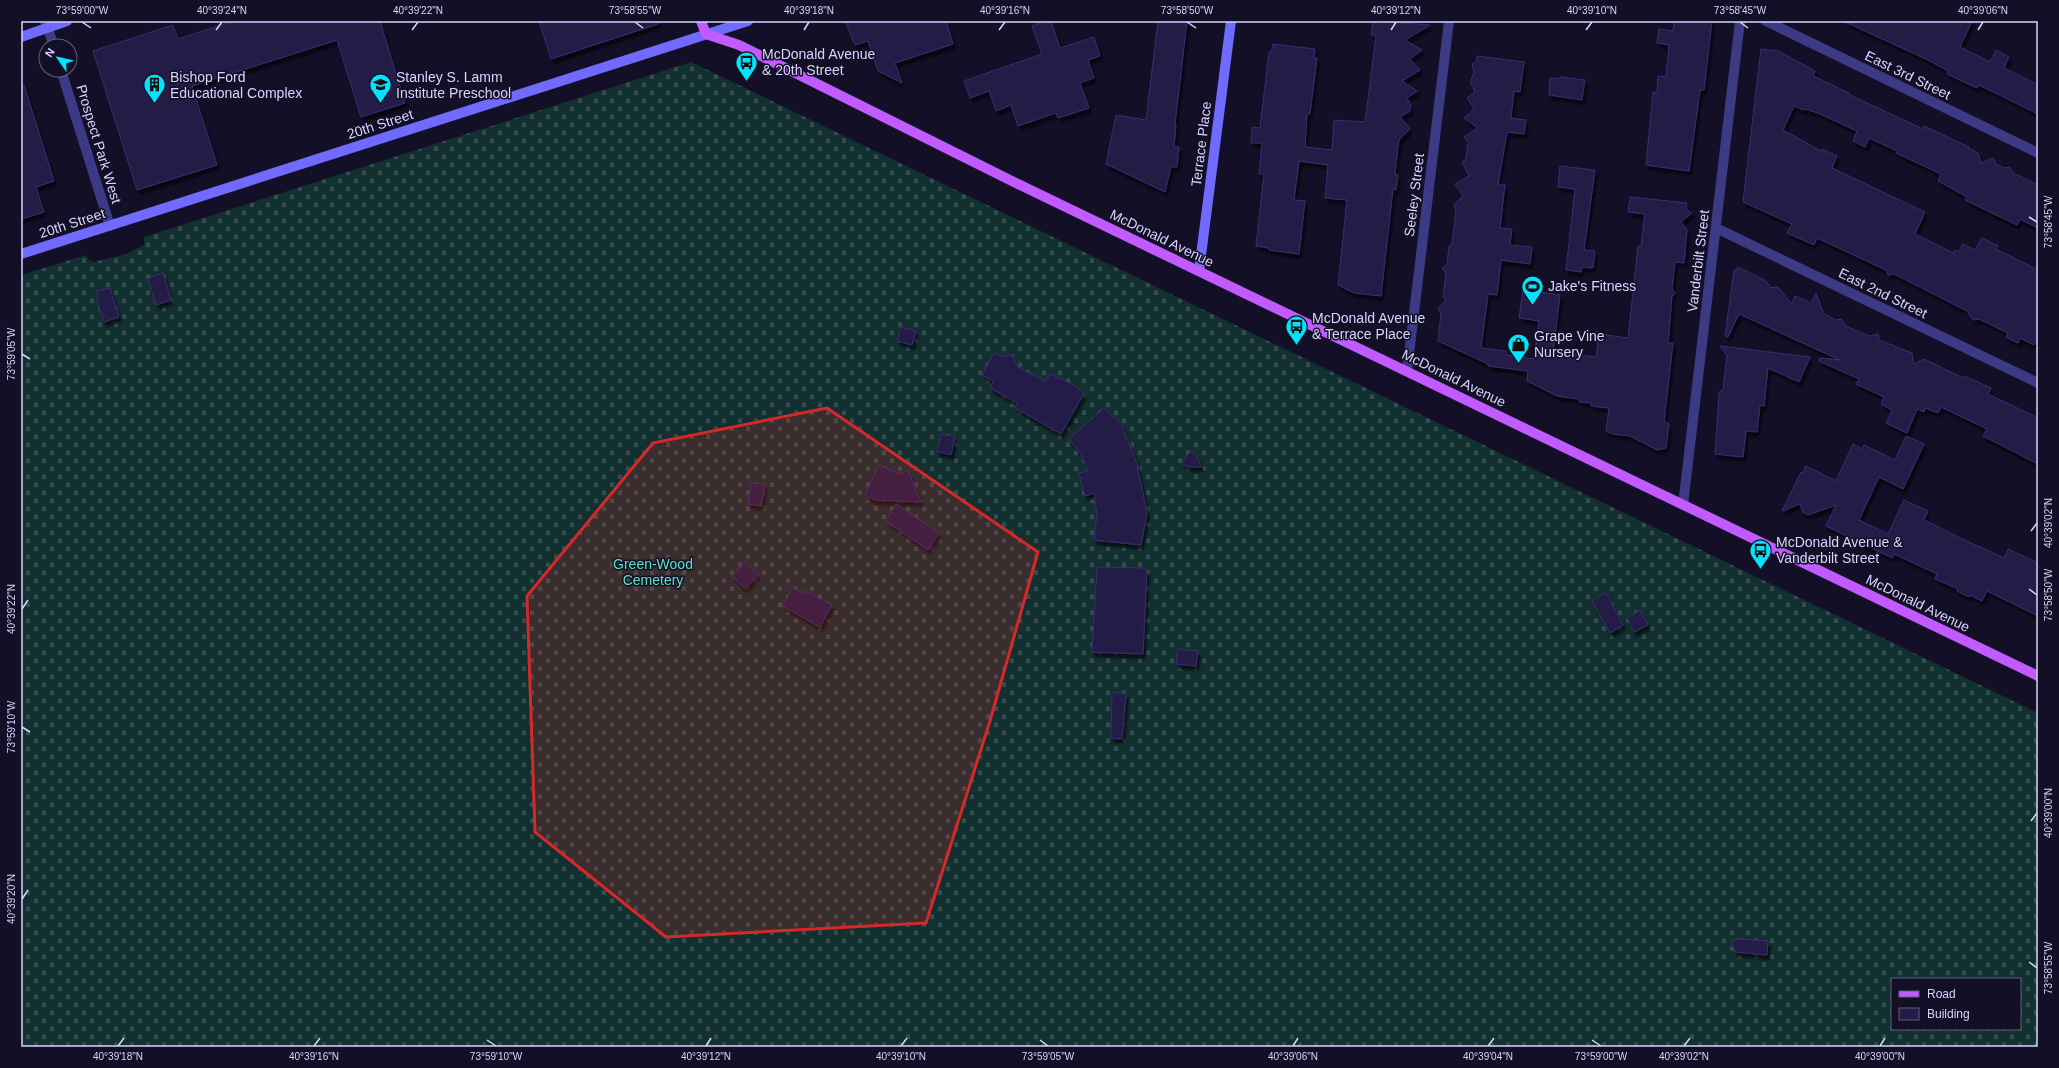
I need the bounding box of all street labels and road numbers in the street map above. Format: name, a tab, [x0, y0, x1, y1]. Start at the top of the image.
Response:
street label: East 3rd Street	[1863, 47, 1954, 103]
street label: Prospect Park West	[73, 83, 125, 205]
street label: Terrace Place	[1188, 100, 1214, 187]
street label: 20th Street	[345, 106, 415, 142]
street label: Seeley Street	[1401, 152, 1427, 238]
street label: 20th Street	[37, 205, 107, 241]
street label: McDonald Avenue	[1108, 206, 1217, 270]
street label: Vanderbilt Street	[1684, 209, 1712, 313]
street label: East 2nd Street	[1836, 265, 1930, 321]
street label: McDonald Avenue	[1400, 346, 1509, 410]
street label: McDonald Avenue	[1864, 571, 1973, 635]

